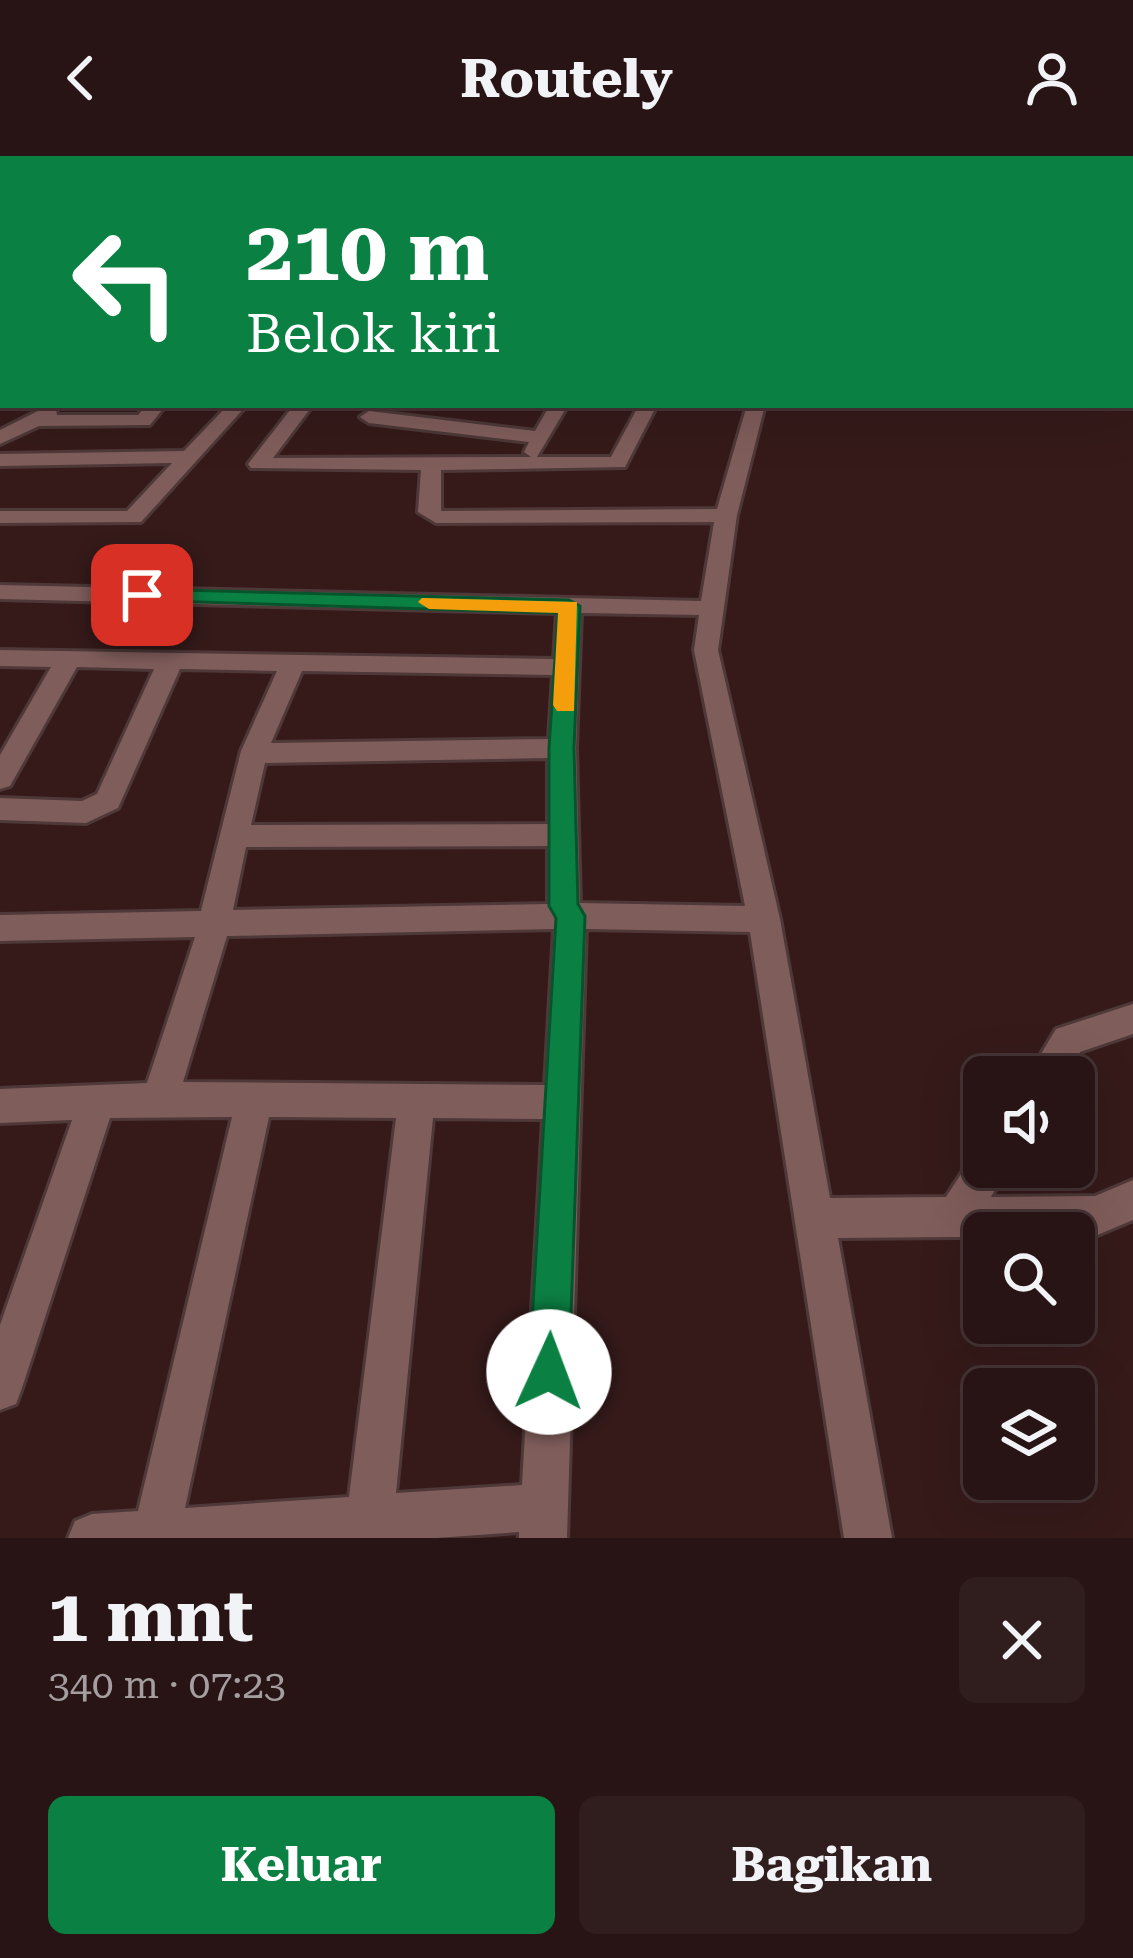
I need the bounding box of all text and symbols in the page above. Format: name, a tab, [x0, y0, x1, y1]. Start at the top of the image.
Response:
icon: back	[48, 45, 114, 111]
icon: person	[1019, 45, 1085, 111]
text: Routely	[460, 47, 673, 110]
text: 210 m	[246, 202, 489, 300]
icon: left	[48, 204, 204, 360]
text: Belok kiri	[246, 302, 500, 365]
pin	[91, 544, 193, 646]
icon: arrive	[109, 562, 175, 628]
map controls	[963, 1056, 1095, 1500]
button: sound	[963, 1056, 1095, 1188]
button: search	[963, 1212, 1095, 1344]
position arrow	[486, 1309, 612, 1435]
button: layers	[963, 1368, 1095, 1500]
text: 1 mnt	[48, 1574, 254, 1659]
button: close	[959, 1577, 1085, 1703]
text: 340 m · 07:23	[48, 1662, 286, 1708]
button: Keluar	[48, 1796, 555, 1934]
button: Bagikan	[579, 1796, 1085, 1934]

